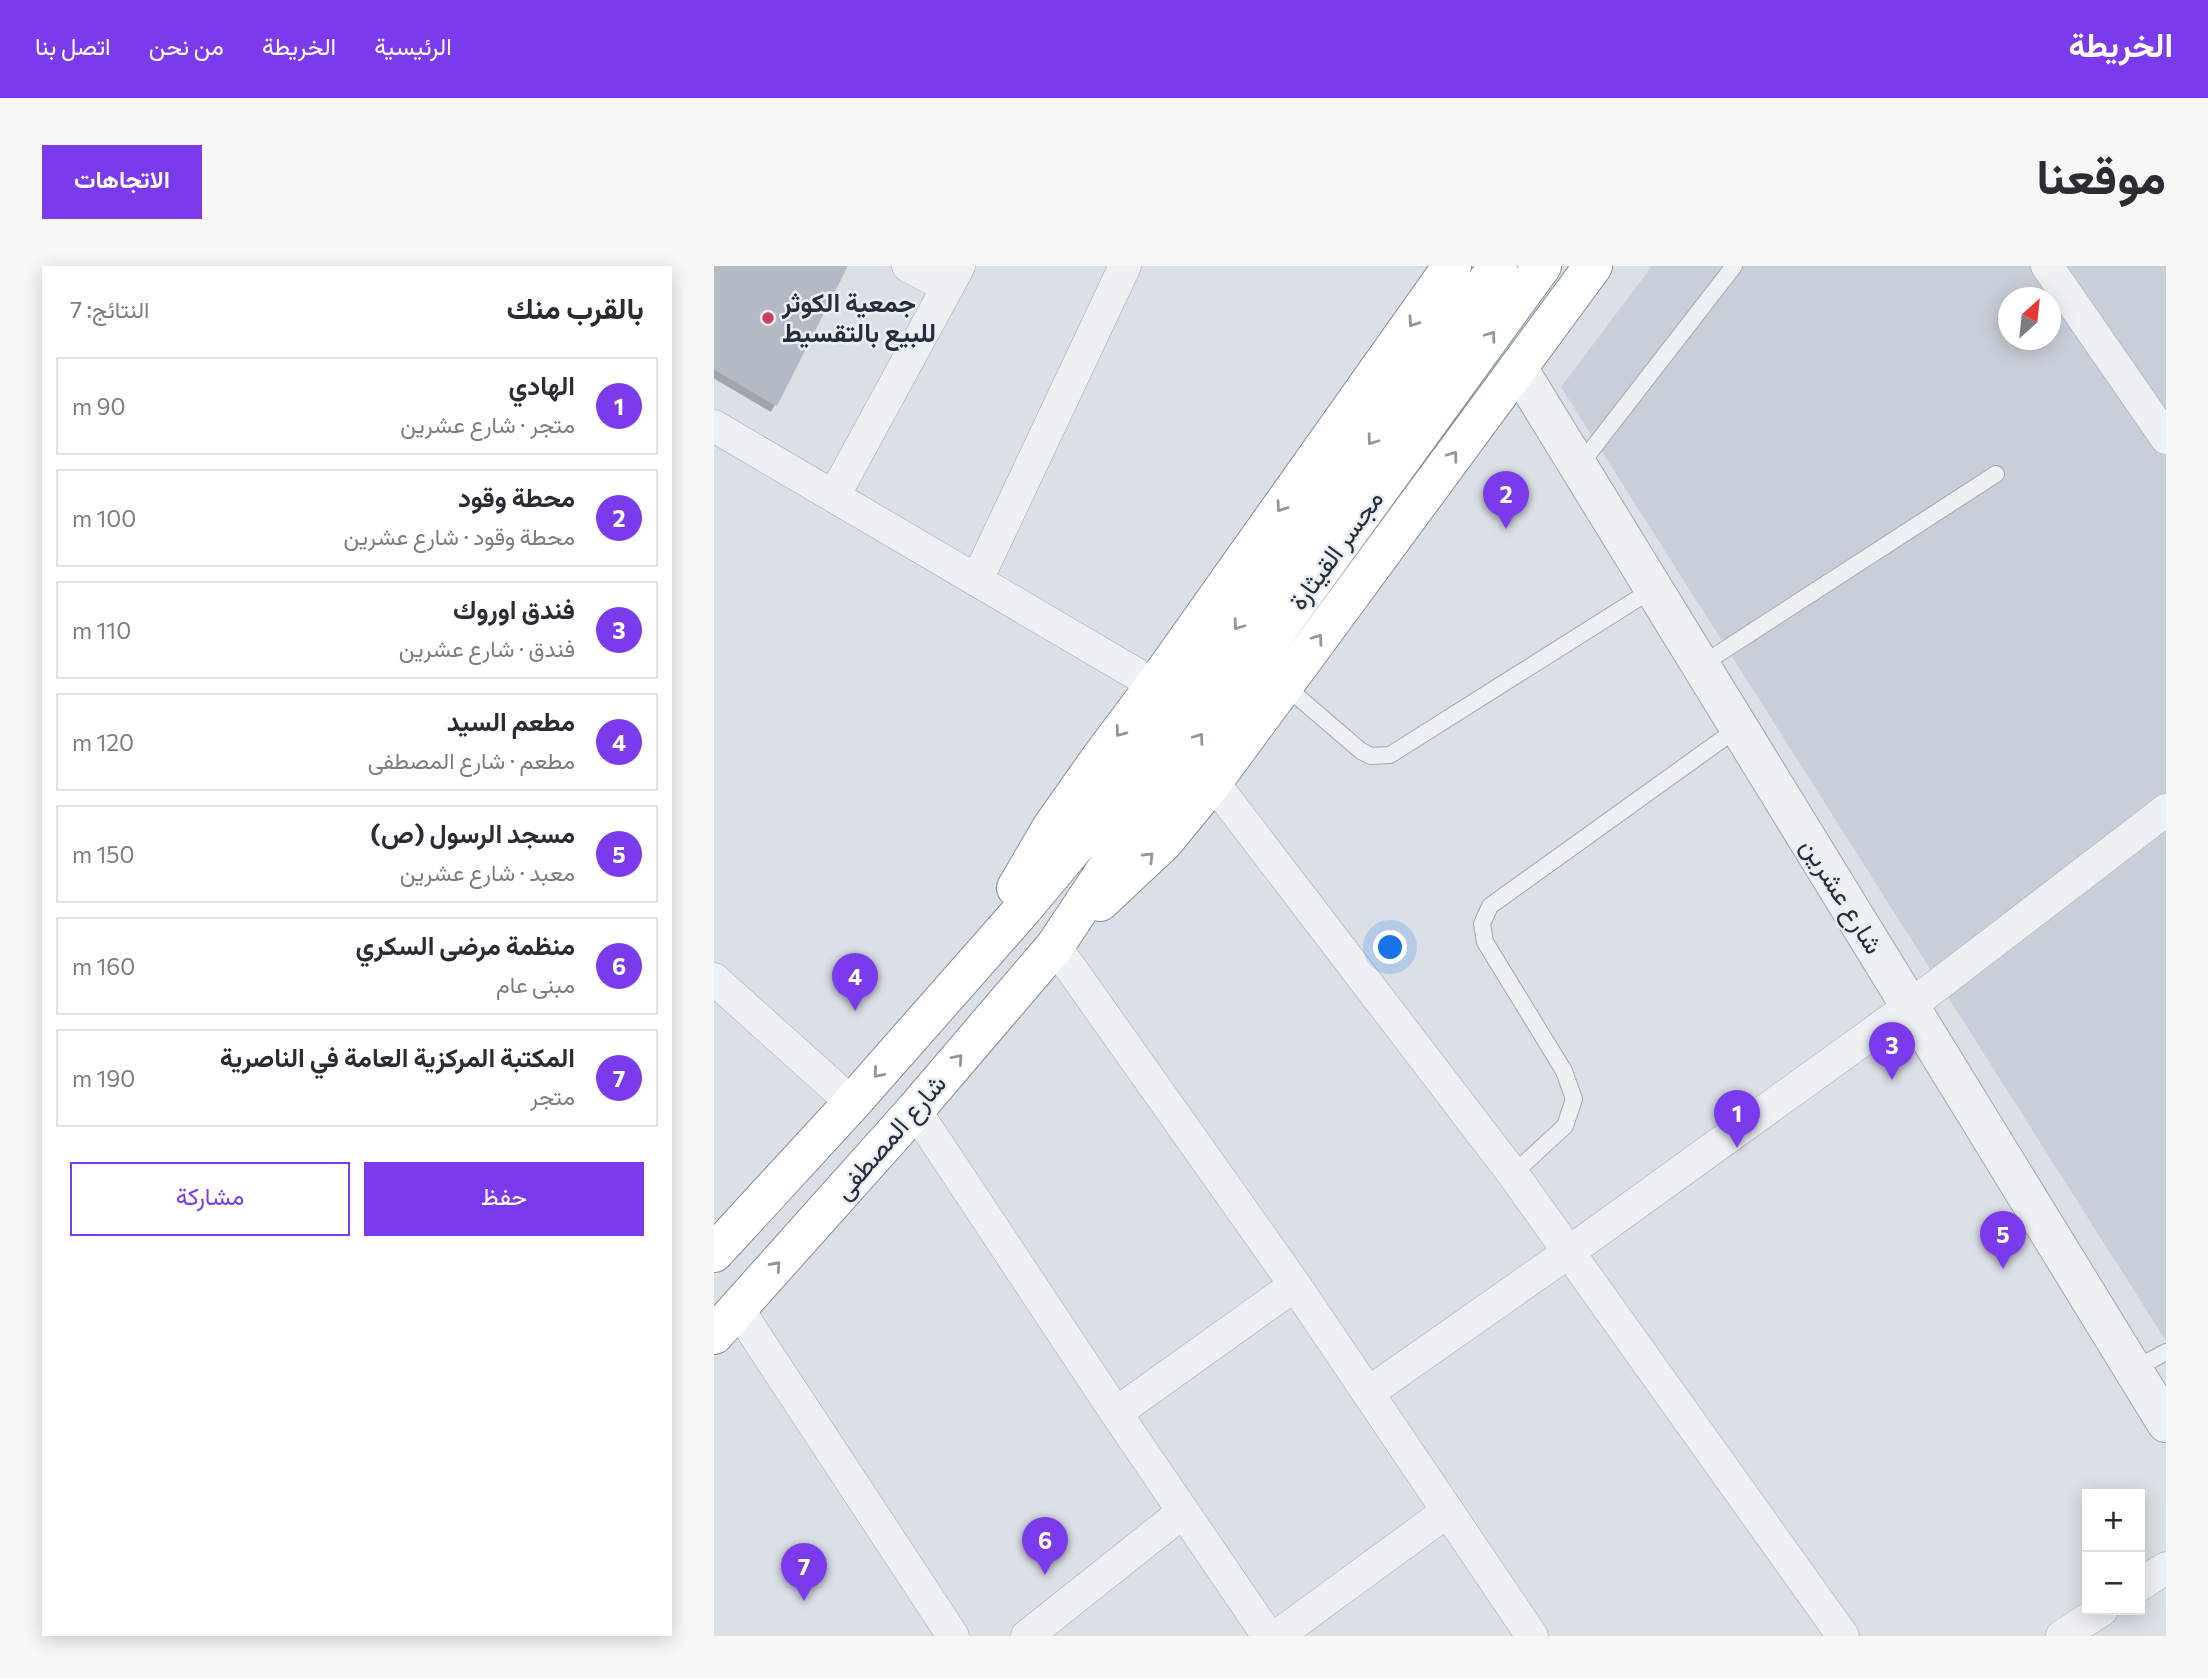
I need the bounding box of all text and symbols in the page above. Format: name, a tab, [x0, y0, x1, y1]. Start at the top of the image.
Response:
text: الخريطة	[2069, 23, 2173, 64]
text: اتصل بنا	[35, 31, 111, 60]
text: من نحن	[149, 31, 224, 60]
text: الخريطة	[262, 31, 336, 60]
text: الرئيسية	[374, 31, 452, 60]
text: موقعنا	[2036, 144, 2166, 204]
button: الاتجاهات	[42, 145, 202, 219]
place label: جمعية الكوثر للبيع بالتقسيط	[781, 286, 936, 351]
north arrow	[1998, 287, 2061, 350]
text: بالقرب منك	[507, 288, 644, 325]
text: النتائج: 7	[70, 295, 149, 323]
marker: جمعية الكوثر للبيع بالتقسيط	[760, 310, 776, 326]
one-way arrow	[1409, 314, 1421, 327]
one-way arrow	[1483, 331, 1495, 344]
text: الهادي	[509, 369, 575, 400]
text: 90 m	[72, 392, 125, 420]
text: 1	[614, 392, 624, 420]
text: متجر · شارع عشرين	[400, 410, 575, 438]
one-way arrow	[1368, 432, 1380, 445]
one-way arrow	[1445, 451, 1458, 464]
pin: 2	[1483, 471, 1529, 529]
text: محطة وقود	[458, 481, 575, 512]
street label: مجسر القيثارة	[1281, 483, 1390, 616]
one-way arrow	[1277, 499, 1289, 512]
text: 100 m	[72, 504, 136, 532]
text: 2	[612, 504, 626, 532]
text: محطة وقود · شارع عشرين	[344, 522, 575, 550]
text: فندق اوروك	[453, 593, 575, 624]
text: 110 m	[72, 616, 131, 644]
text: 3	[612, 616, 626, 644]
one-way arrow	[1234, 617, 1247, 630]
text: فندق · شارع عشرين	[399, 634, 575, 662]
one-way arrow	[1310, 634, 1322, 647]
text: مطعم السيد	[447, 705, 575, 736]
one-way arrow	[1115, 724, 1128, 736]
text: 120 m	[72, 728, 134, 756]
text: 4	[612, 728, 626, 756]
one-way arrow	[1190, 733, 1203, 746]
text: مطعم · شارع المصطفى	[368, 746, 575, 774]
text: مسجد الرسول (ص)	[370, 817, 575, 848]
street label: شارع عشرين	[1792, 832, 1891, 961]
text: 150 m	[72, 840, 135, 868]
text: 5	[612, 840, 626, 868]
one-way arrow	[1141, 853, 1153, 865]
text: معبد · شارع عشرين	[400, 858, 575, 886]
text: منظمة مرضى السكري	[356, 929, 575, 960]
your location	[1373, 930, 1407, 964]
text: 160 m	[72, 952, 135, 980]
text: 6	[612, 952, 626, 980]
pin: 4	[832, 953, 878, 1011]
text: مبنى عام	[496, 970, 575, 998]
pin: 3	[1869, 1022, 1915, 1080]
text: المكتبة المركزية العامة في الناصرية	[220, 1041, 575, 1072]
one-way arrow	[950, 1054, 962, 1067]
text: 190 m	[72, 1064, 135, 1092]
text: 7	[613, 1064, 625, 1092]
one-way arrow	[874, 1065, 886, 1078]
street label: شارع المصطفى	[826, 1067, 955, 1207]
text: متجر	[530, 1082, 575, 1110]
pin: 1	[1714, 1090, 1760, 1148]
button: مشاركة	[70, 1162, 350, 1236]
button: حفظ	[364, 1162, 644, 1236]
pin: 5	[1980, 1211, 2026, 1269]
one-way arrow	[768, 1261, 780, 1274]
map controls	[2082, 1489, 2145, 1615]
button: +	[2082, 1489, 2145, 1552]
pin: 6	[1022, 1517, 1068, 1575]
pin: 7	[781, 1543, 827, 1601]
button: −	[2082, 1552, 2145, 1615]

